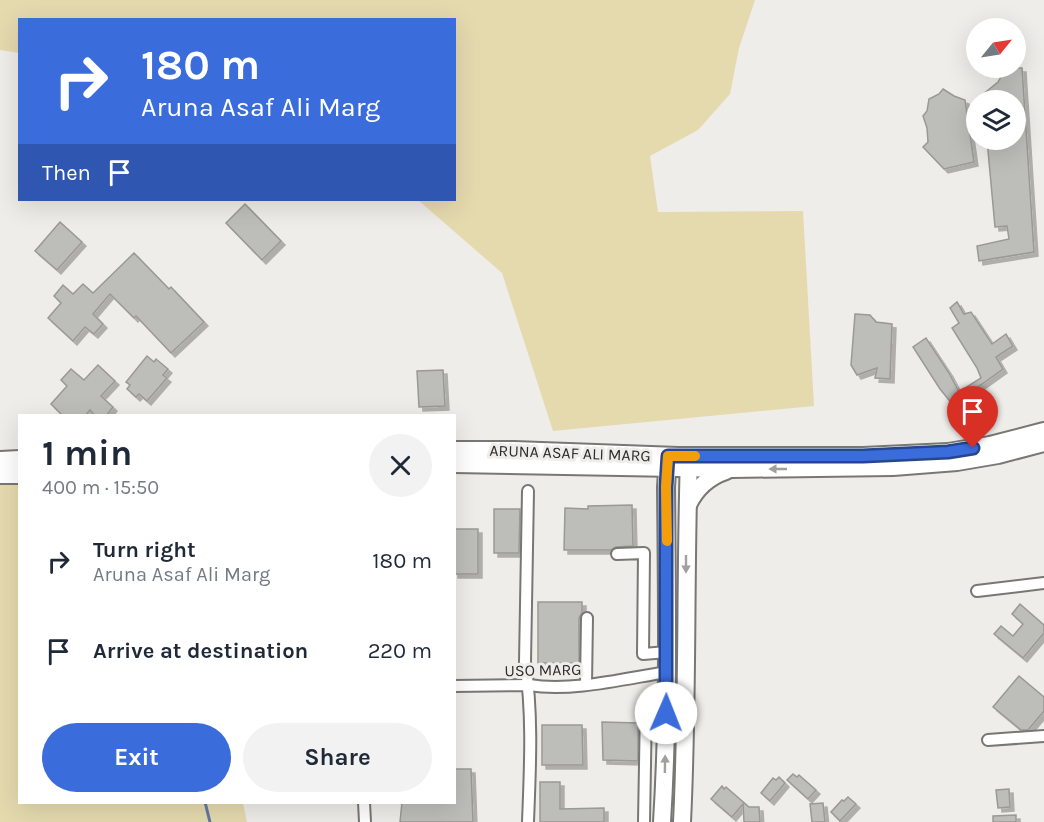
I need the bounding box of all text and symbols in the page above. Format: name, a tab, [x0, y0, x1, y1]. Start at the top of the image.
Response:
north arrow	[966, 18, 1026, 78]
map controls	[966, 18, 1026, 150]
text: 180 m	[141, 40, 260, 90]
icon: right	[42, 42, 120, 120]
button: layers	[966, 90, 1026, 150]
text: Aruna Asaf Ali Marg	[141, 91, 380, 123]
icon: arrive	[103, 156, 136, 189]
text: Then	[42, 160, 91, 186]
pin	[947, 386, 998, 448]
icon: arrive	[956, 395, 989, 428]
text: 1 min	[42, 432, 132, 474]
button: close	[369, 434, 432, 497]
street label: ARUNA ASAF ALI MARG	[489, 441, 651, 465]
one-way arrow	[768, 464, 787, 474]
text: 400 m · 15:50	[42, 476, 159, 499]
text: Turn right	[93, 537, 196, 563]
icon: right	[42, 545, 75, 578]
text: 180 m	[372, 548, 432, 574]
one-way arrow	[681, 555, 691, 574]
text: Aruna Asaf Ali Marg	[93, 563, 270, 586]
icon: arrive	[42, 635, 75, 668]
text: Arrive at destination	[93, 638, 308, 664]
text: 220 m	[368, 638, 432, 664]
street label: USO MARG	[504, 660, 582, 680]
position arrow	[634, 681, 698, 745]
button: Exit	[42, 723, 231, 792]
button: Share	[243, 723, 432, 792]
one-way arrow	[661, 754, 670, 773]

